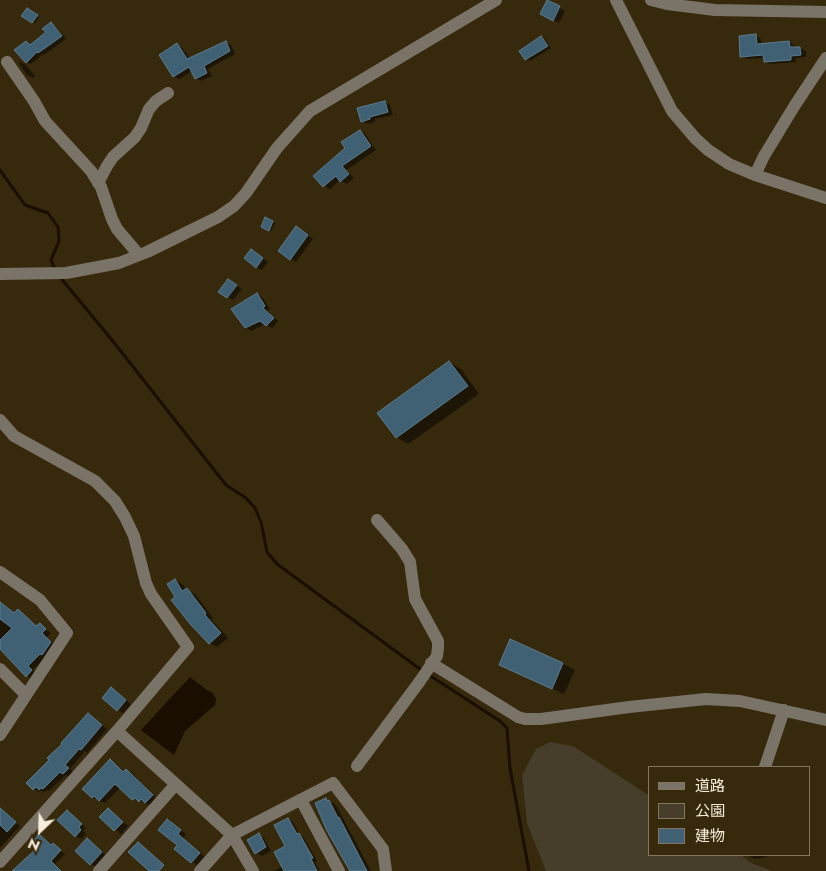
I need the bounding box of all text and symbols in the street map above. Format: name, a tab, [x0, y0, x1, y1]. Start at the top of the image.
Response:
legend	[648, 766, 811, 856]
text: 道路	[695, 775, 725, 797]
text: 公園	[695, 800, 725, 822]
north arrow	[15, 806, 65, 856]
text: 建物	[695, 825, 725, 847]
text: N	[25, 833, 43, 856]

